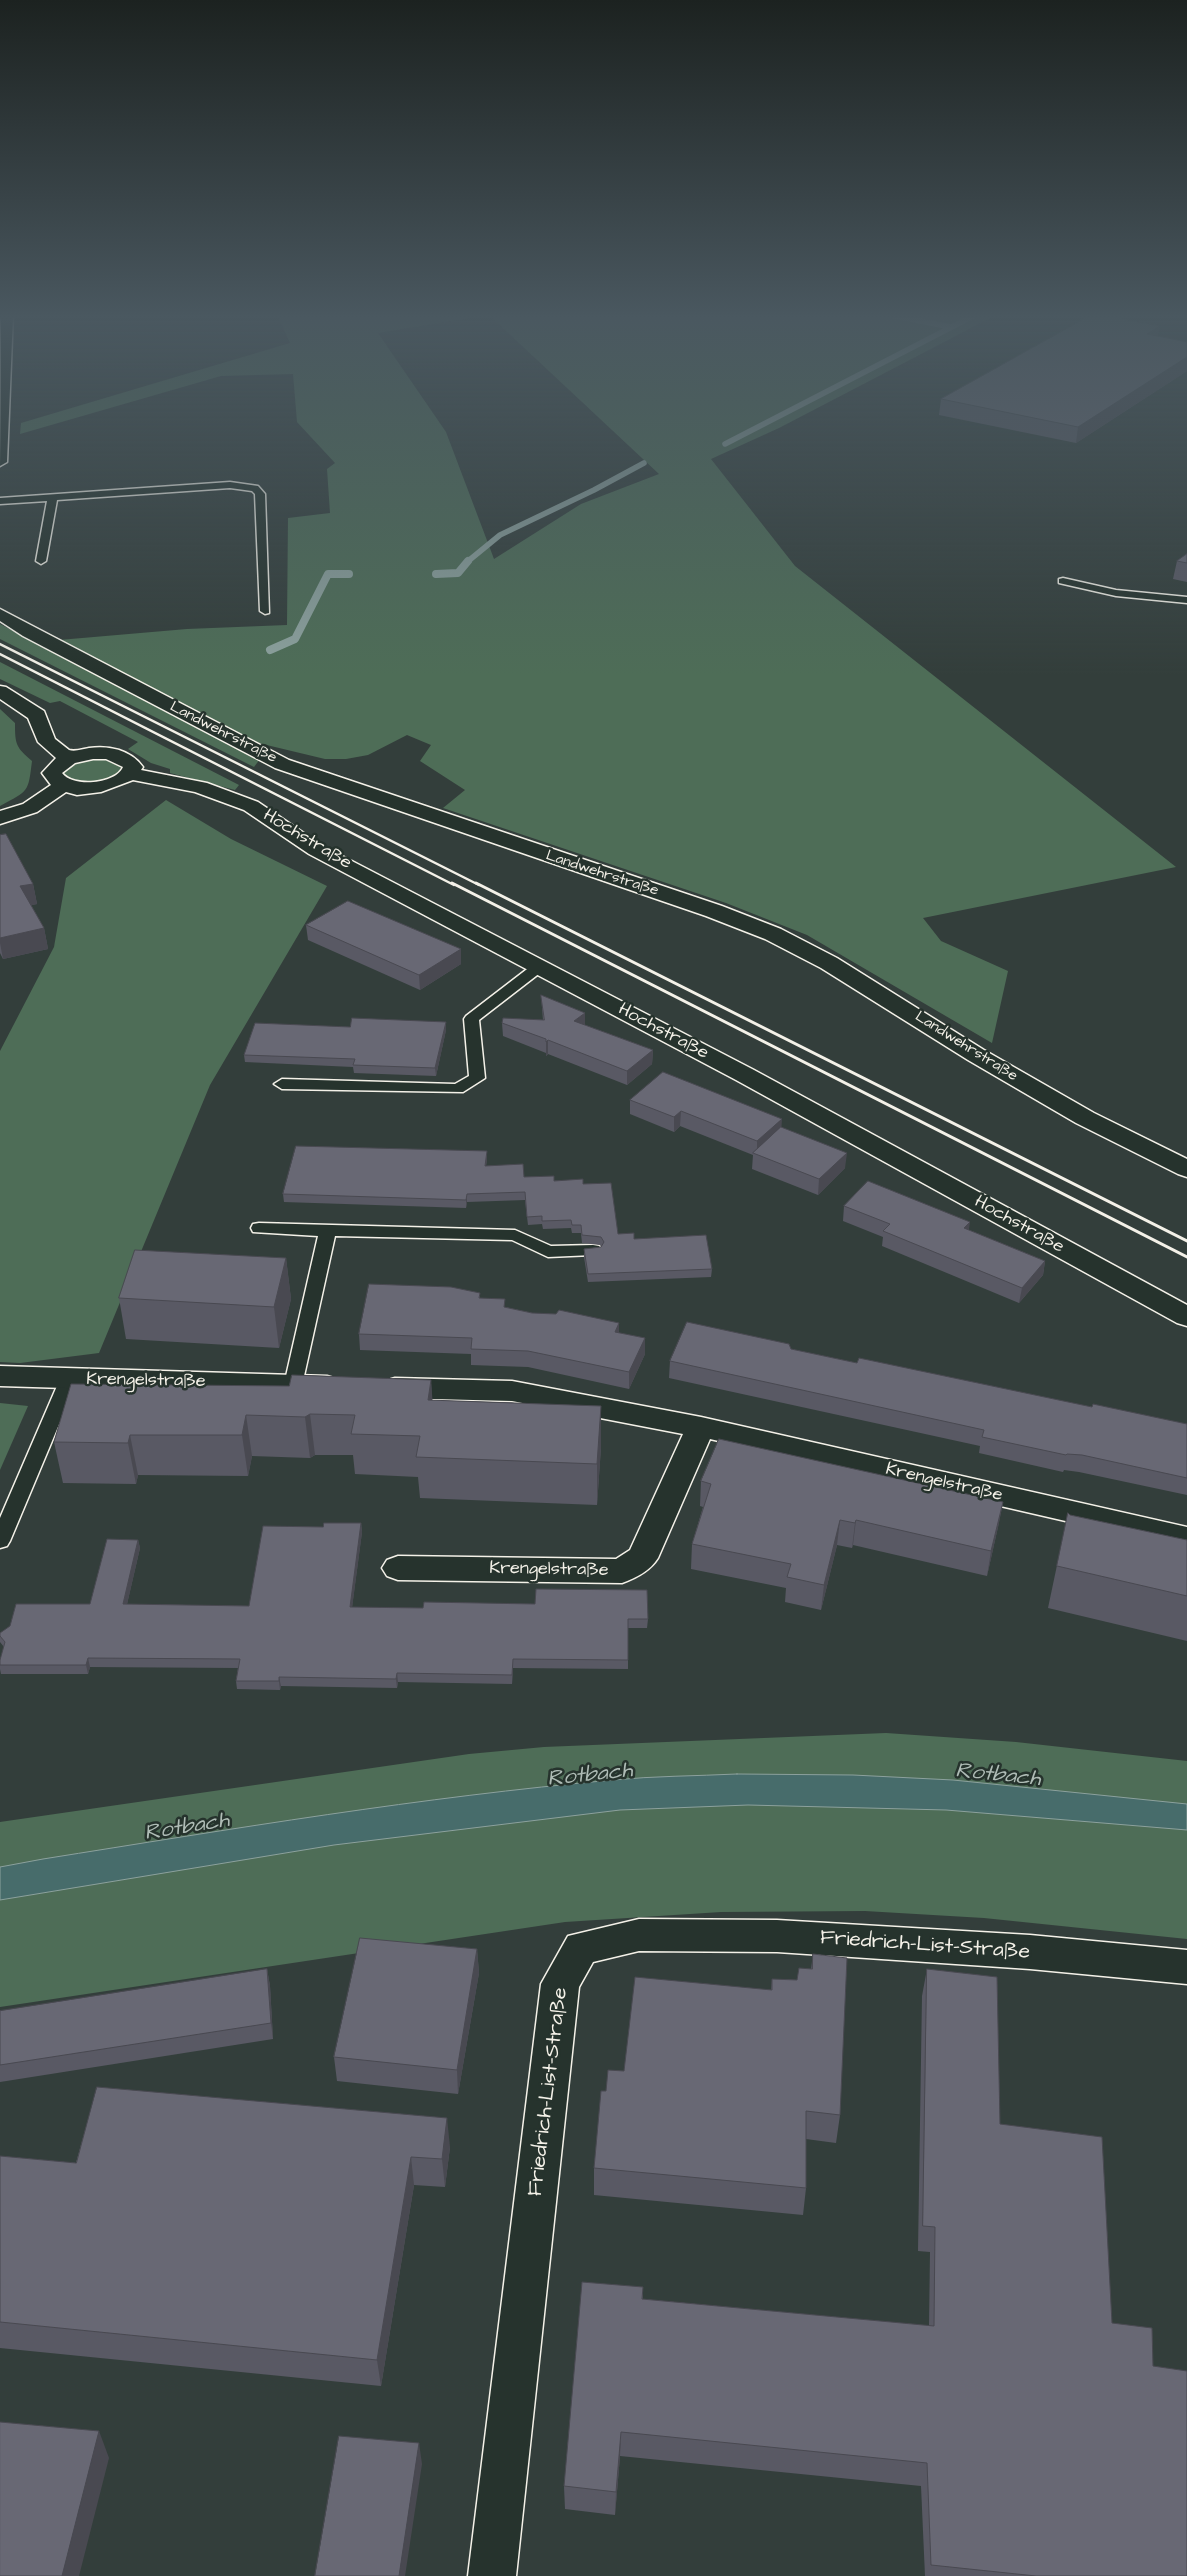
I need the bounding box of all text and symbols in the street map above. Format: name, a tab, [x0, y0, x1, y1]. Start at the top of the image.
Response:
street label: Landwehrstraße	[167, 698, 279, 768]
street label: Hochstraße	[259, 805, 355, 875]
street label: Landwehrstraße	[543, 847, 661, 901]
street label: Hochstraße	[614, 999, 712, 1065]
street label: Landwehrstraße	[911, 1008, 1021, 1086]
street label: Hochstraße	[970, 1191, 1068, 1259]
street label: Krengelstraße	[86, 1369, 206, 1393]
street label: Krengelstraße	[883, 1459, 1005, 1507]
street label: Krengelstraße	[489, 1558, 609, 1582]
water label: Rotbach	[546, 1758, 634, 1794]
water label: Rotbach	[954, 1758, 1042, 1794]
water label: Rotbach	[143, 1808, 231, 1848]
street label: Friedrich-List-Straße	[819, 1926, 1031, 1966]
street label: Friedrich-List-Straße	[524, 1986, 574, 2198]

